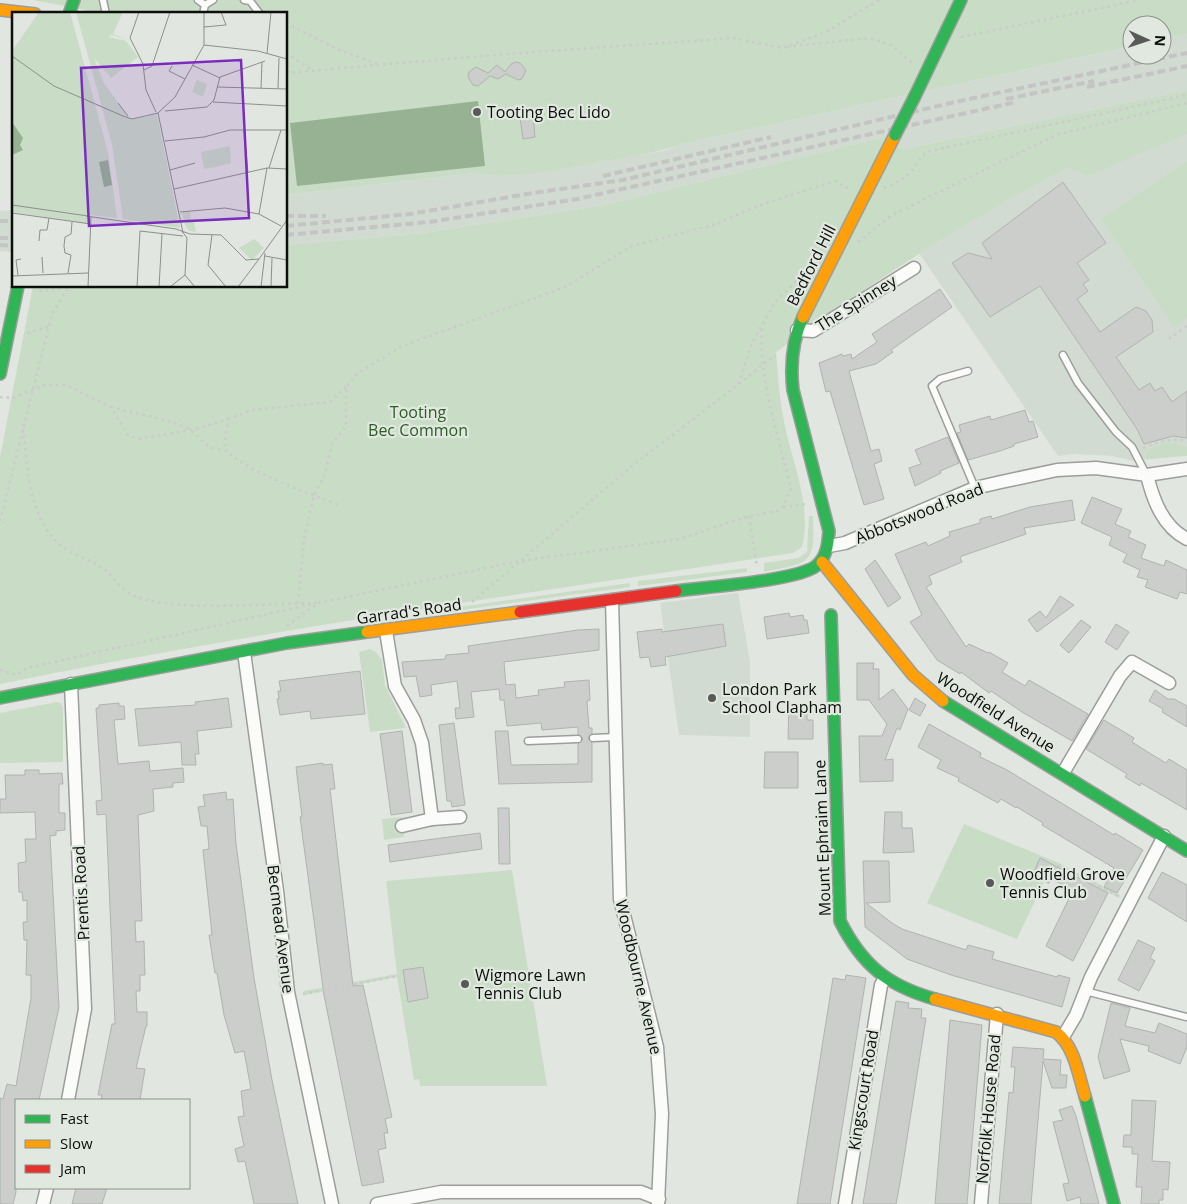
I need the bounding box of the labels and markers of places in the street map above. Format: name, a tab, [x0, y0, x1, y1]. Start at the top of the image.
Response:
place label: Tooting Bec Lido	[487, 101, 610, 123]
marker: Tooting Bec Lido	[471, 106, 483, 118]
place label: London Park School Clapham	[722, 678, 842, 718]
marker: London Park School Clapham	[706, 692, 718, 704]
place label: Woodfield Grove Tennis Club	[1000, 863, 1125, 903]
marker: Woodfield Grove Tennis Club	[984, 877, 996, 889]
place label: Wigmore Lawn Tennis Club	[475, 964, 586, 1004]
marker: Wigmore Lawn Tennis Club	[459, 978, 471, 990]

